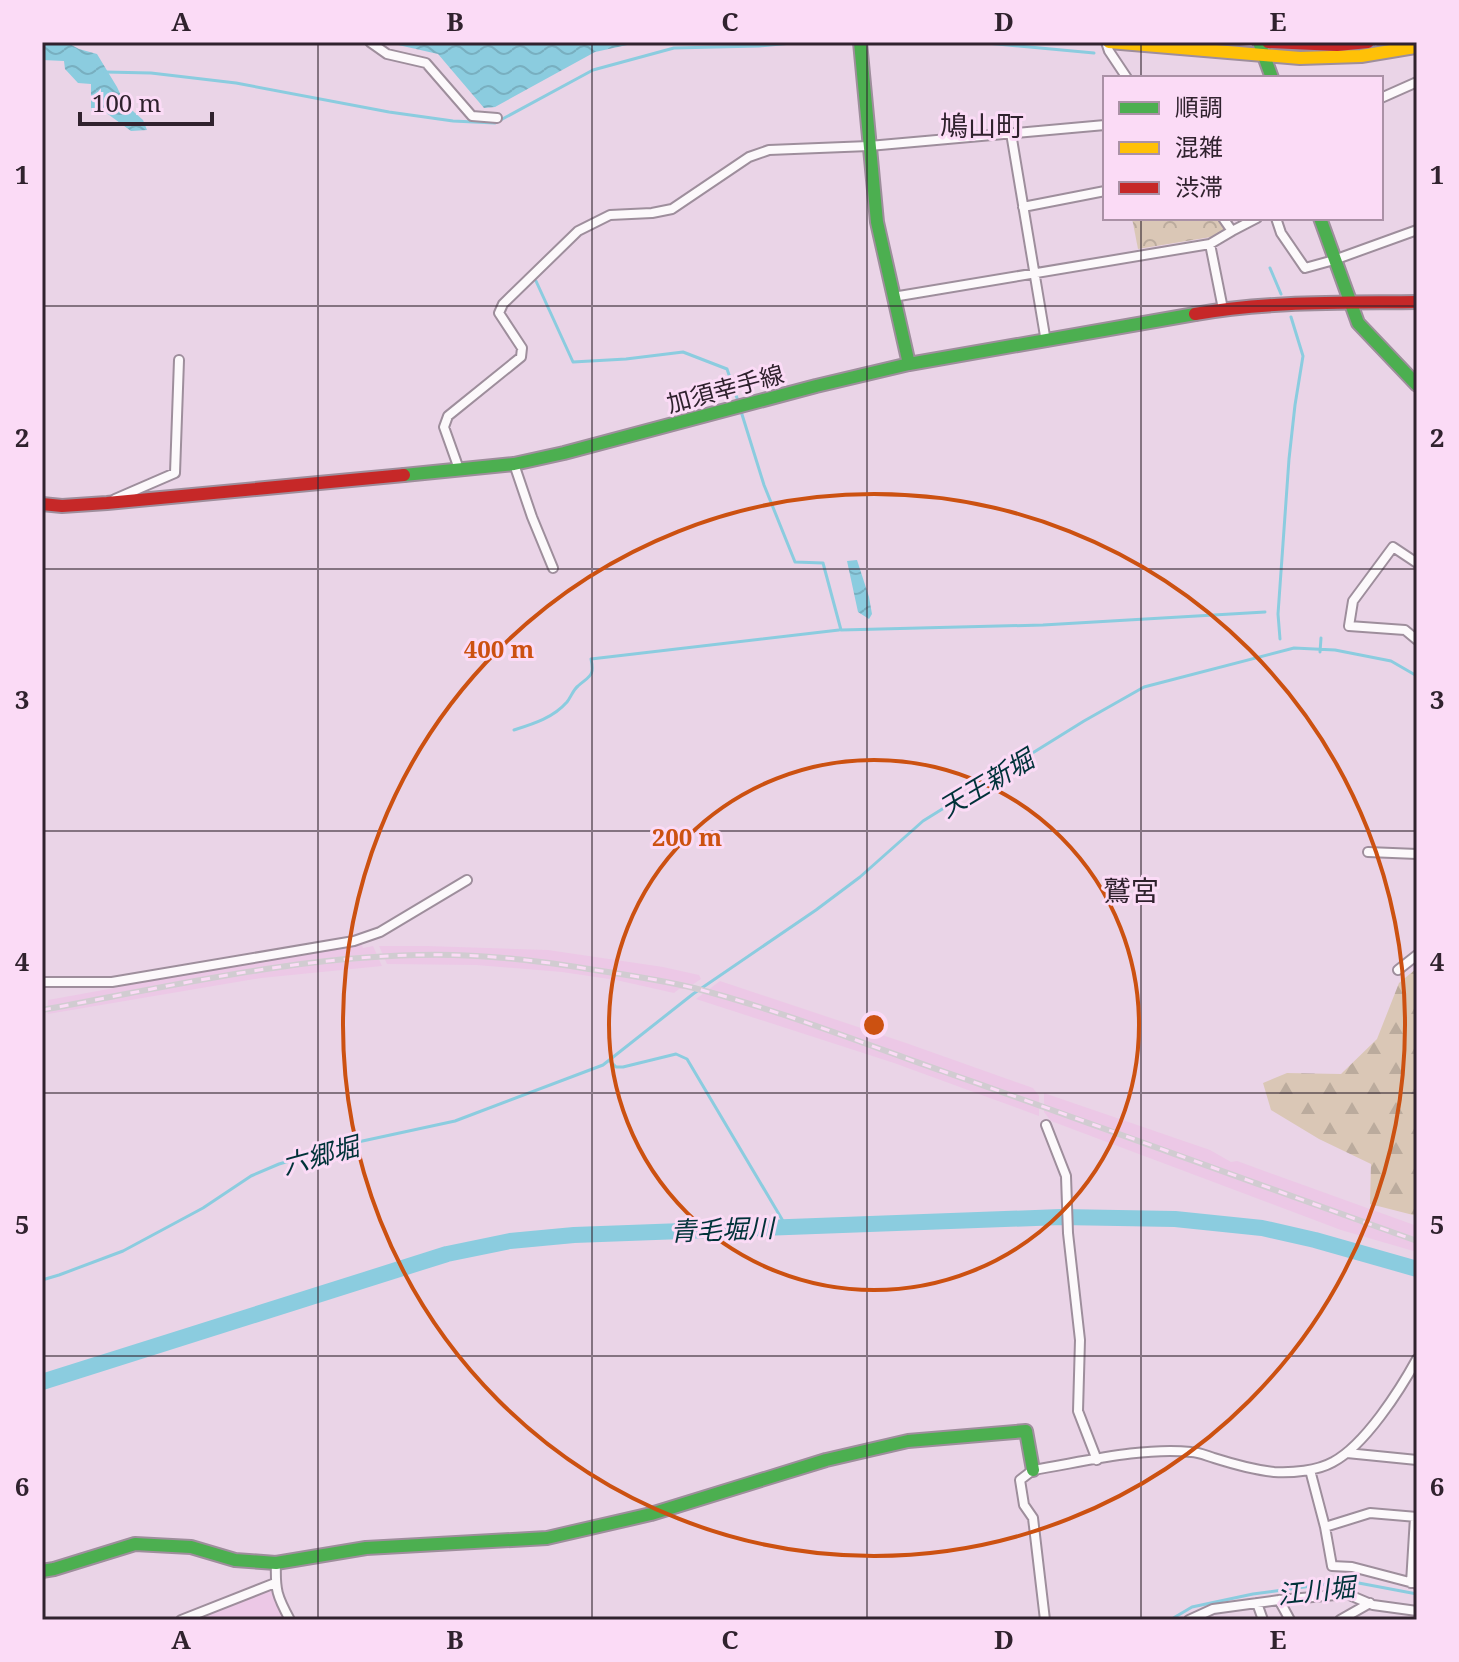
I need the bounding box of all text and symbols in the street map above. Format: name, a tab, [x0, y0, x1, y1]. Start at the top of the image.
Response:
text: A	[171, 3, 191, 39]
text: B	[446, 3, 464, 39]
text: C	[721, 3, 739, 39]
text: D	[994, 3, 1014, 39]
text: E	[1270, 3, 1287, 39]
scale bar	[80, 76, 212, 126]
legend	[1103, 76, 1383, 220]
text: 100 m	[92, 86, 161, 119]
text: 順調	[1175, 90, 1223, 123]
district label: 鳩山町	[940, 106, 1024, 144]
text: 混雑	[1175, 130, 1223, 163]
text: 1	[15, 156, 29, 192]
text: 1	[1430, 156, 1444, 192]
text: 渋滞	[1175, 170, 1223, 203]
street label: 加須幸手線	[663, 357, 787, 419]
text: 2	[15, 419, 29, 455]
text: 2	[1430, 419, 1444, 455]
text: 400 m	[464, 632, 535, 665]
text: 3	[15, 681, 29, 717]
text: 3	[1430, 681, 1444, 717]
water label: 天王新堀	[932, 739, 1043, 825]
text: 200 m	[652, 820, 723, 853]
district label: 鷲宮	[1103, 871, 1159, 909]
text: 4	[15, 943, 30, 979]
text: 4	[1430, 943, 1445, 979]
centre of rings	[860, 1011, 888, 1039]
water label: 六郷堀	[278, 1126, 366, 1182]
text: 5	[15, 1206, 29, 1242]
text: 5	[1430, 1206, 1444, 1242]
water label: 青毛堀川	[669, 1209, 778, 1249]
text: 6	[15, 1468, 29, 1504]
text: 6	[1430, 1468, 1444, 1504]
water label: 江川堀	[1275, 1568, 1361, 1612]
text: A	[171, 1621, 191, 1657]
text: B	[446, 1621, 464, 1657]
text: C	[721, 1621, 739, 1657]
text: D	[994, 1621, 1014, 1657]
text: E	[1270, 1621, 1287, 1657]

